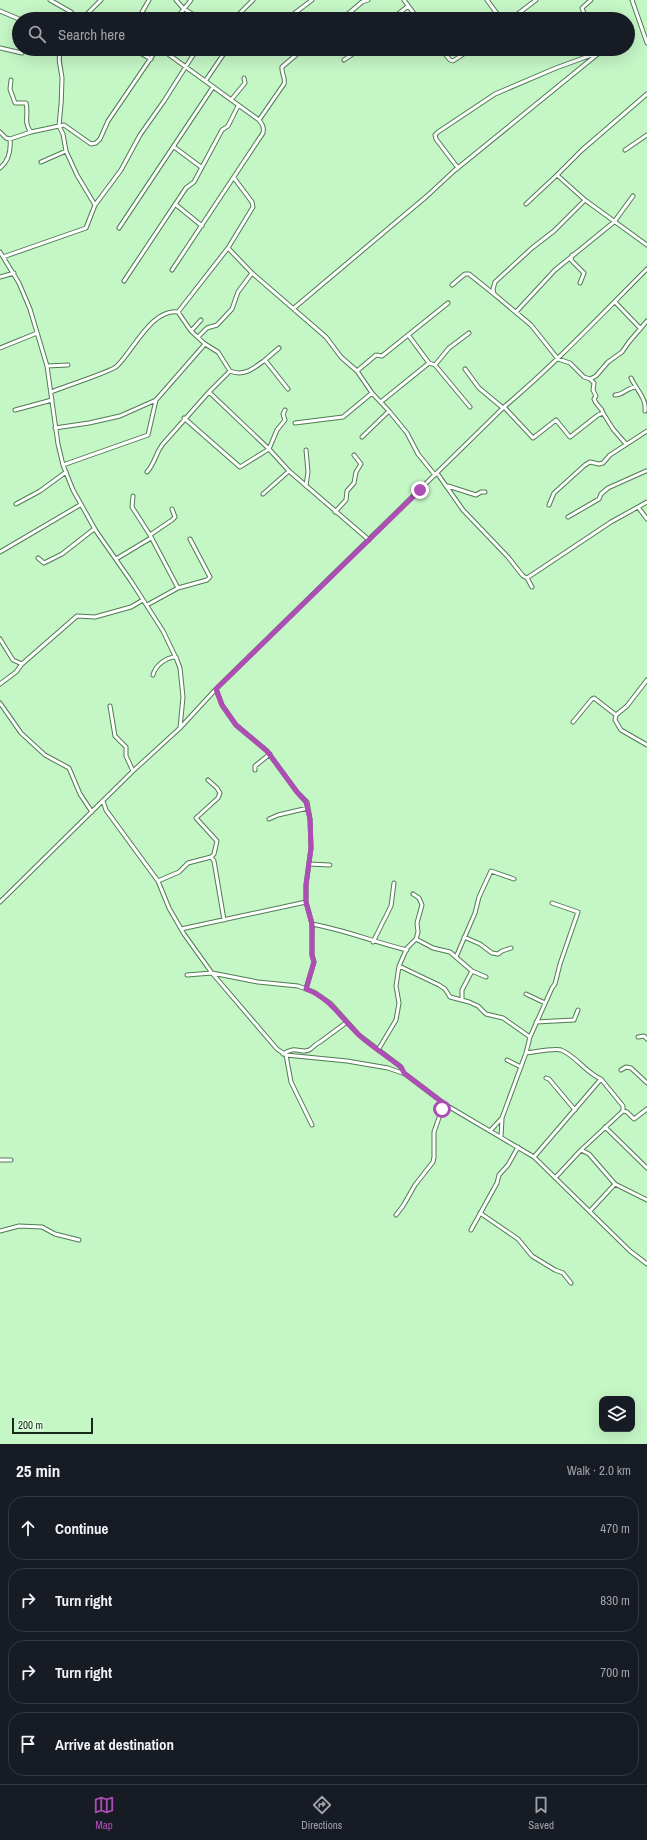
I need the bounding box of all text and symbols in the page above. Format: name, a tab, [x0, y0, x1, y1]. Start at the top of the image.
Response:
search box	[12, 12, 635, 56]
icon: search	[26, 23, 48, 45]
text: Search here	[58, 24, 125, 45]
route end	[411, 481, 429, 499]
route start	[433, 1100, 451, 1118]
map controls	[599, 1396, 635, 1432]
button: layers	[599, 1396, 635, 1432]
scale bar	[12, 1416, 93, 1435]
text: 200 m	[18, 1418, 43, 1432]
text: 25 min	[16, 1459, 60, 1482]
text: Walk · 2.0 km	[567, 1462, 631, 1479]
icon: ahead	[17, 1517, 39, 1539]
text: Continue	[55, 1518, 108, 1539]
text: 470 m	[600, 1520, 630, 1537]
icon: right	[17, 1589, 39, 1611]
text: Turn right	[55, 1590, 112, 1611]
text: 830 m	[600, 1592, 630, 1609]
icon: right	[17, 1661, 39, 1683]
text: Turn right	[55, 1662, 112, 1683]
text: 700 m	[600, 1664, 630, 1681]
icon: arrive	[17, 1733, 39, 1755]
text: Arrive at destination	[55, 1734, 174, 1755]
tab: Map	[93, 1794, 115, 1832]
tab: Directions	[301, 1794, 342, 1832]
tab: Saved	[528, 1794, 554, 1832]

